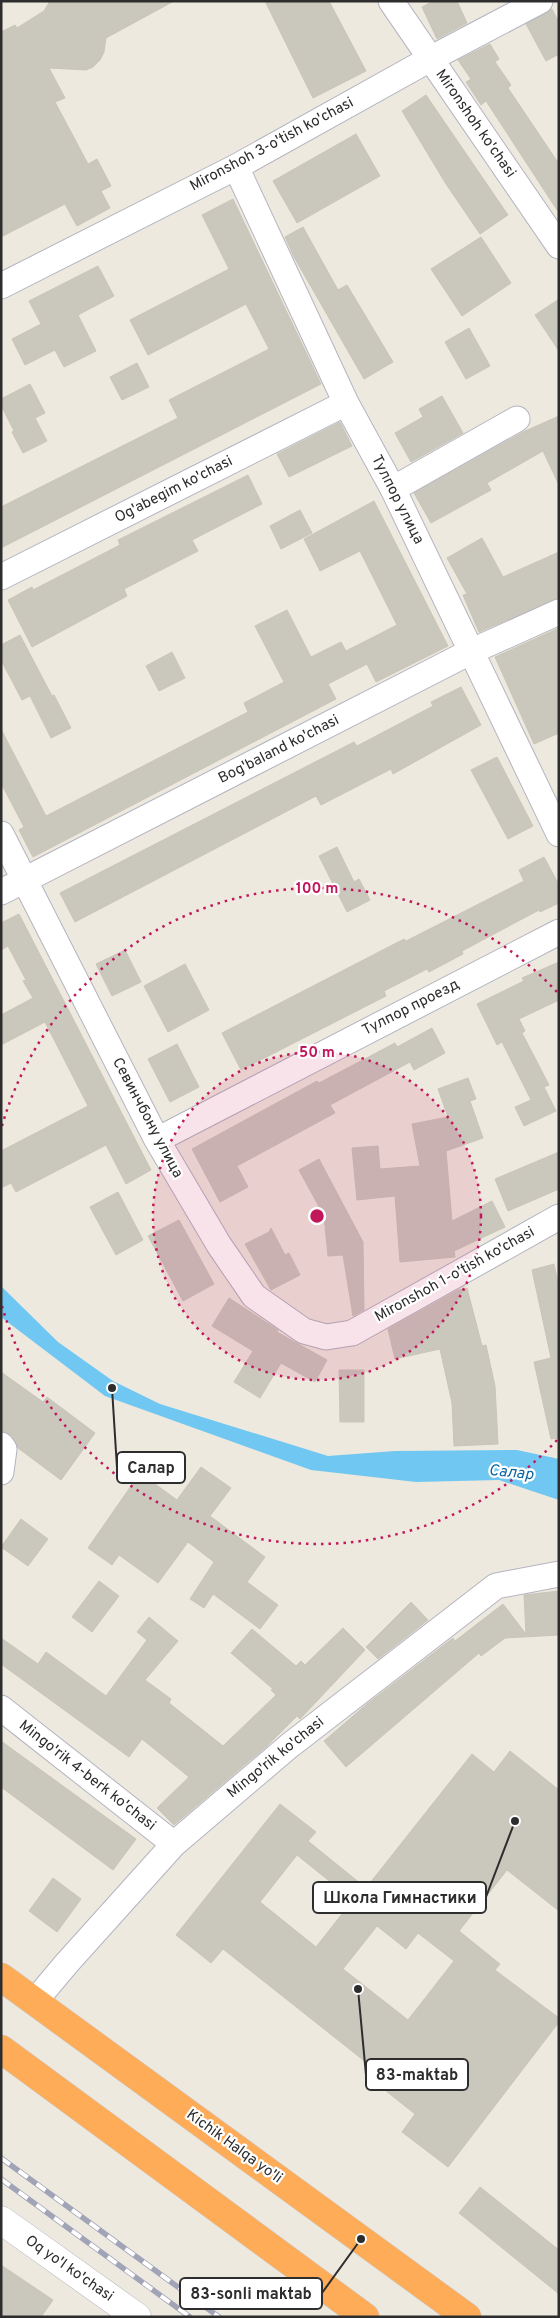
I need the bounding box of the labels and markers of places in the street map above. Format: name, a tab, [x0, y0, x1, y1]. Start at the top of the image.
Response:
centre of rings	[308, 1207, 326, 1225]
callout: Салар	[117, 1452, 185, 1483]
callout: Школа Гимнастики	[313, 1882, 486, 1913]
callout: 83-maktab	[366, 2059, 468, 2090]
callout: 83-sonli maktab	[180, 2278, 322, 2309]

